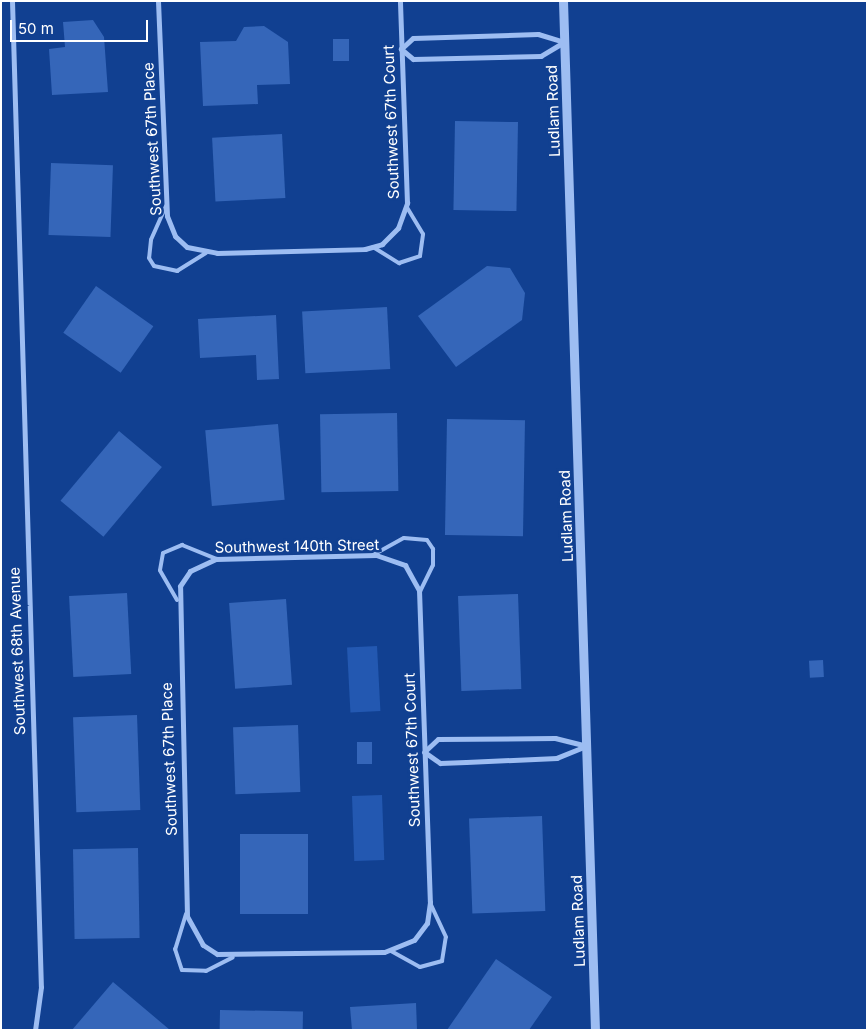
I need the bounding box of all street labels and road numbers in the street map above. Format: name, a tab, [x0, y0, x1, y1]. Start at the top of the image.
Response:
street label: Southwest 67th Court	[379, 45, 403, 199]
street label: Southwest 67th Place	[139, 62, 165, 216]
street label: Ludlam Road	[542, 65, 564, 157]
street label: Ludlam Road	[555, 470, 577, 562]
street label: Southwest 140th Street	[214, 536, 380, 556]
street label: Southwest 68th Avenue	[5, 567, 29, 735]
street label: Southwest 67th Court	[400, 673, 424, 827]
street label: Southwest 67th Place	[157, 682, 181, 836]
street label: Ludlam Road	[567, 875, 589, 967]

